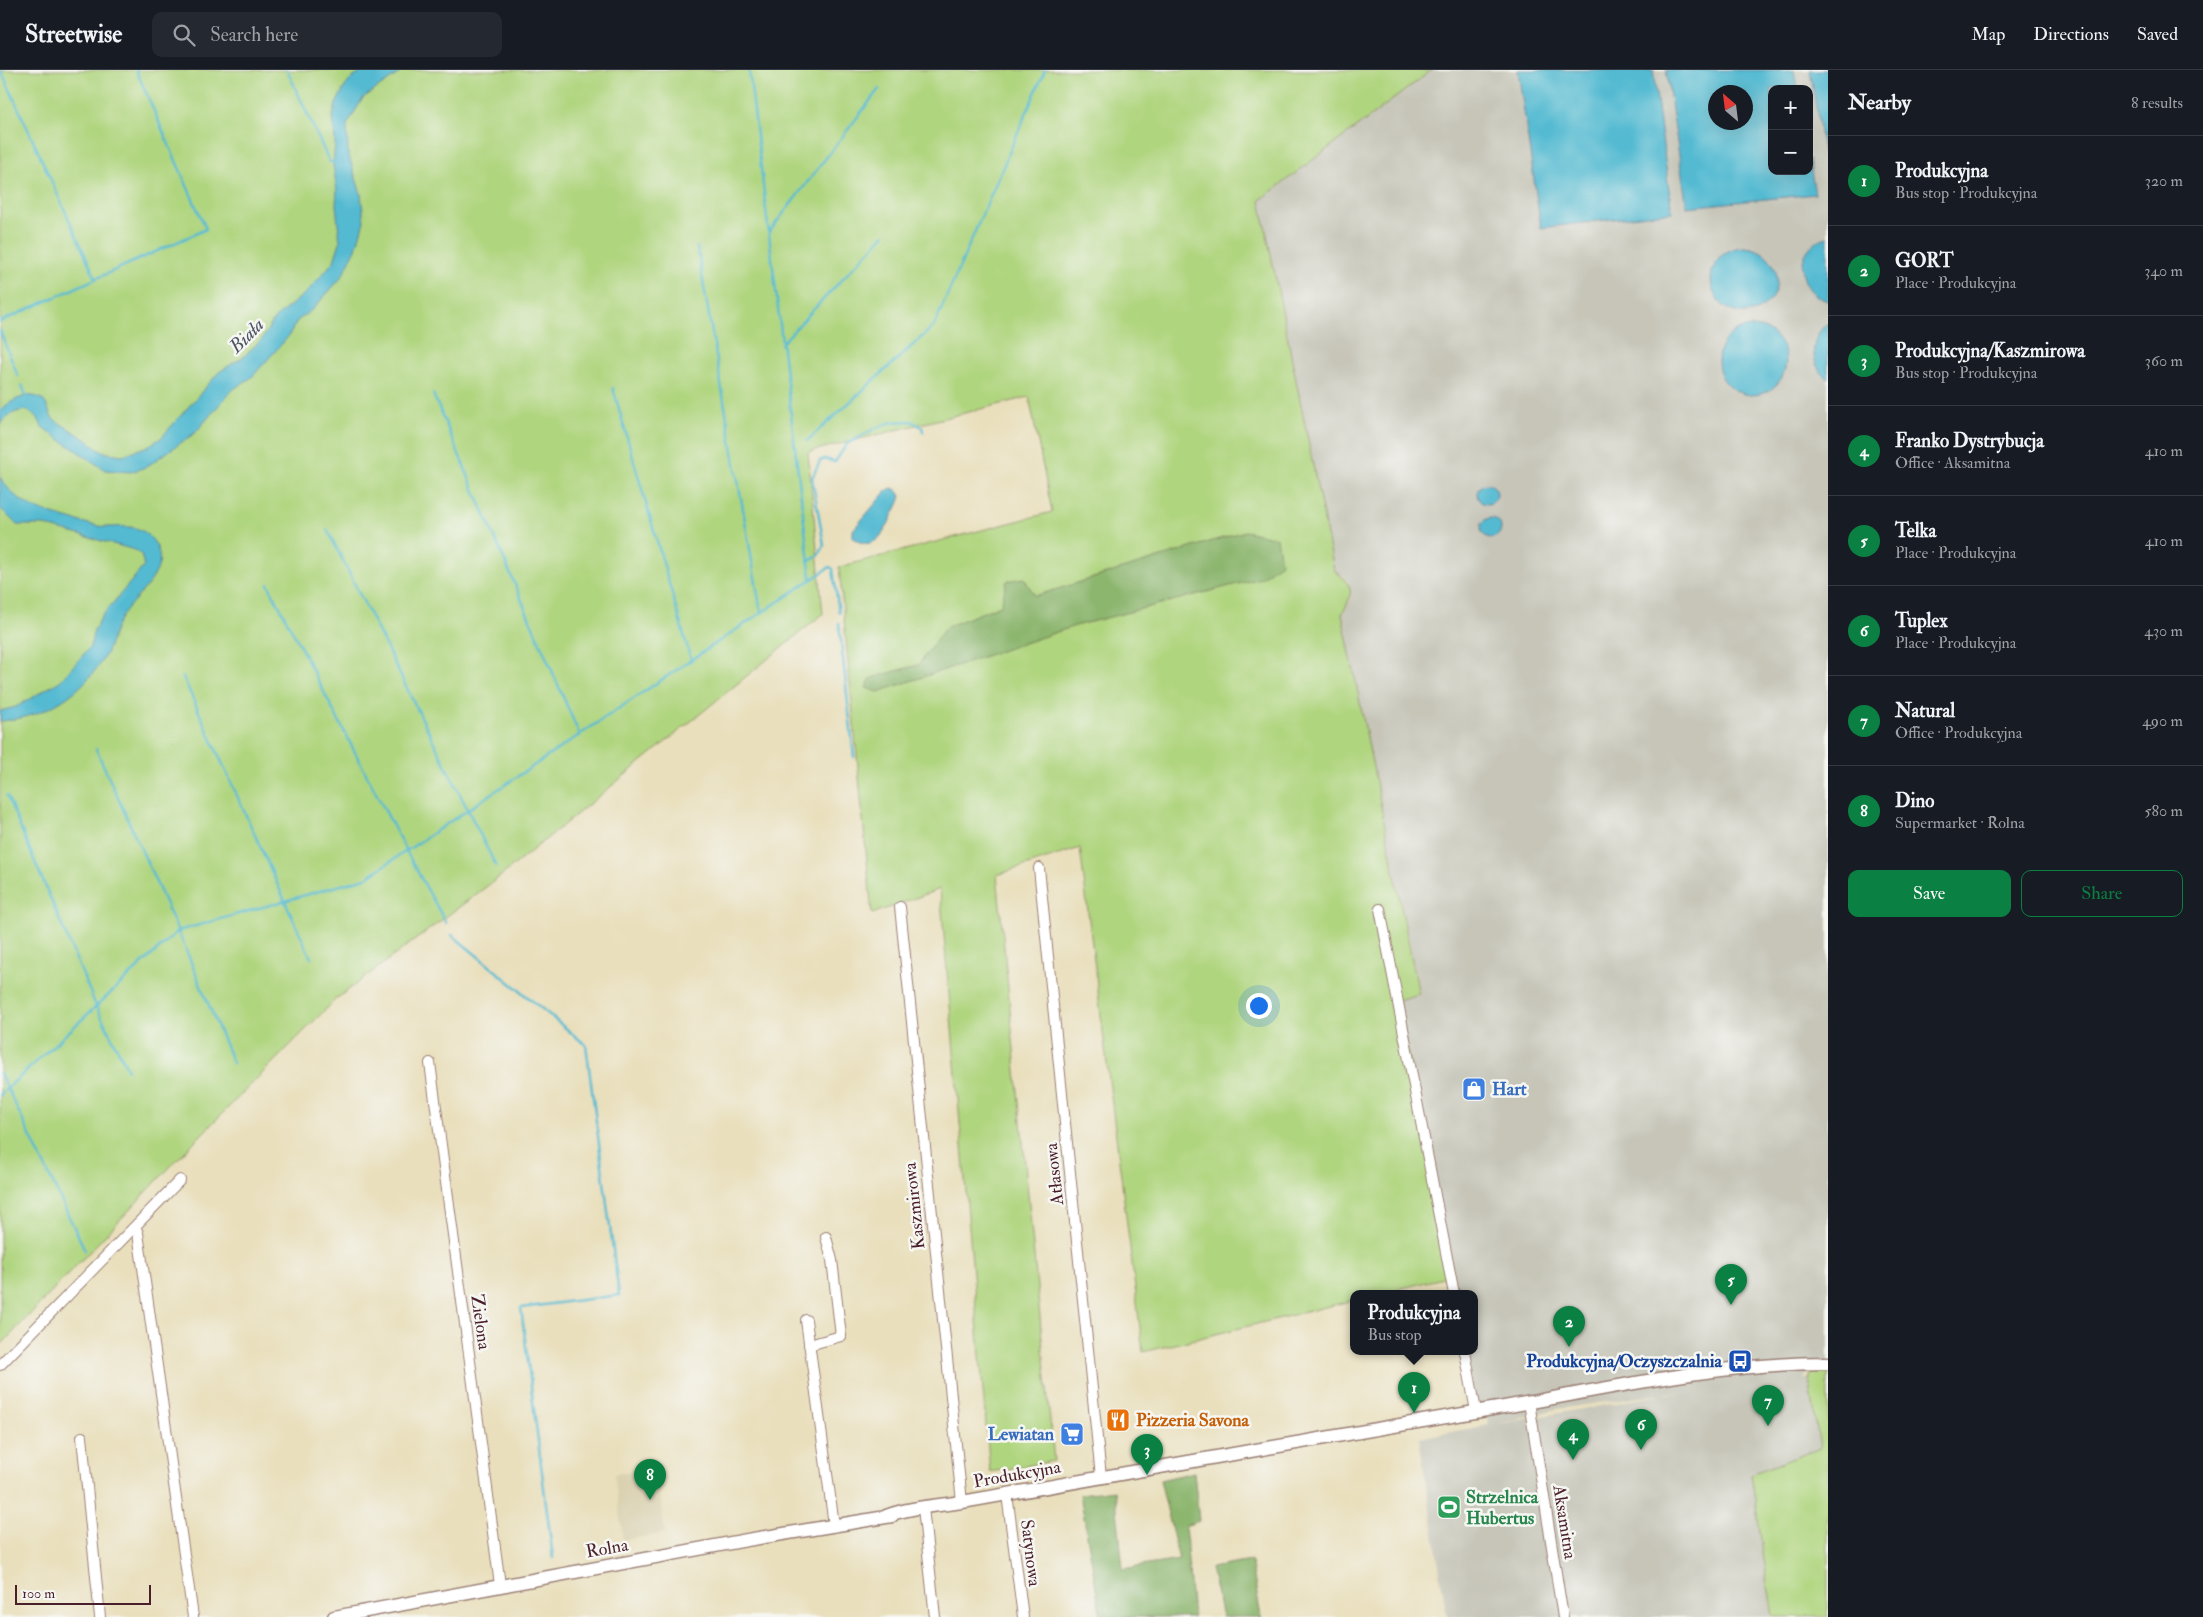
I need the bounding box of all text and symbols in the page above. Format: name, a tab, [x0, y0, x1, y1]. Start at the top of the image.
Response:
search box	[152, 12, 502, 57]
text: Streetwise	[25, 19, 122, 50]
icon: search	[170, 21, 198, 49]
text: Search here	[210, 23, 298, 47]
text: Map	[1972, 23, 2005, 46]
text: Directions	[2033, 23, 2109, 46]
text: Saved	[2137, 23, 2178, 46]
north arrow	[1708, 85, 1753, 130]
map controls	[1768, 85, 1813, 175]
button: +	[1768, 85, 1813, 130]
text: Nearby	[1848, 89, 1911, 116]
text: 8 results	[2131, 93, 2183, 113]
button: −	[1768, 130, 1813, 175]
text: Produkcyjna	[1895, 159, 1988, 183]
text: 1	[1861, 171, 1867, 191]
text: 320 m	[2145, 171, 2183, 191]
text: Bus stop · Produkcyjna	[1895, 183, 2037, 203]
text: GORT	[1895, 249, 1954, 273]
text: 2	[1860, 261, 1868, 281]
text: 340 m	[2144, 261, 2183, 281]
text: Place · Produkcyjna	[1895, 273, 2016, 293]
water label: Biała	[223, 313, 269, 359]
text: Produkcyjna/Kaszmirowa	[1895, 339, 2085, 363]
text: 3	[1861, 351, 1867, 371]
text: 360 m	[2145, 351, 2183, 371]
text: Bus stop · Produkcyjna	[1895, 363, 2037, 383]
text: Franko Dystrybucja	[1895, 429, 2044, 453]
text: 4	[1860, 441, 1868, 461]
text: 410 m	[2145, 441, 2183, 461]
text: Office · Aksamitna	[1895, 453, 2010, 473]
text: Telka	[1895, 519, 1936, 543]
text: 5	[1860, 531, 1868, 551]
text: 410 m	[2145, 531, 2183, 551]
text: Place · Produkcyjna	[1895, 543, 2016, 563]
text: Tuplex	[1895, 609, 1948, 633]
text: 6	[1860, 621, 1868, 641]
text: 430 m	[2144, 621, 2183, 641]
text: Place · Produkcyjna	[1895, 633, 2016, 653]
text: Natural	[1895, 699, 1955, 723]
text: 7	[1860, 711, 1868, 731]
text: 490 m	[2142, 711, 2183, 731]
text: Office · Produkcyjna	[1895, 723, 2022, 743]
text: Dino	[1895, 789, 1934, 813]
text: 8	[1860, 801, 1868, 821]
text: 580 m	[2144, 801, 2183, 821]
text: Supermarket · Rolna	[1895, 813, 2025, 833]
button: Save	[1848, 870, 2011, 917]
button: Share	[2021, 870, 2183, 917]
your location	[1246, 993, 1272, 1019]
shop icon: Hart	[1461, 1076, 1487, 1102]
place label: Hart	[1492, 1078, 1527, 1101]
street label: Atłasowa	[1040, 1141, 1069, 1207]
street label: Kaszmirowa	[898, 1161, 930, 1251]
pin: 5	[1715, 1264, 1747, 1305]
popup	[1350, 1290, 1478, 1355]
street label: Zielona	[465, 1293, 496, 1352]
text: Produkcyjna	[1367, 1301, 1461, 1325]
pin: 2	[1553, 1306, 1585, 1347]
text: Bus stop	[1367, 1325, 1421, 1345]
bus stop icon: Produkcyjna/Oczyszczalnia	[1727, 1348, 1753, 1374]
place label: Produkcyjna/Oczyszczalnia	[1526, 1350, 1723, 1373]
pin: 1	[1398, 1372, 1430, 1413]
pin: 7	[1752, 1385, 1784, 1426]
restaurant icon: Pizzeria Savona	[1105, 1407, 1131, 1433]
place label: Pizzeria Savona	[1136, 1409, 1250, 1432]
pin: 6	[1625, 1409, 1657, 1450]
pin: 4	[1557, 1419, 1589, 1460]
supermarket icon: Lewiatan	[1059, 1421, 1085, 1447]
place label: Lewiatan	[988, 1423, 1055, 1446]
pin: 3	[1131, 1434, 1163, 1475]
street label: Produkcyjna	[972, 1455, 1063, 1493]
pin: 8	[634, 1459, 666, 1500]
street label: Aksamitna	[1547, 1482, 1582, 1561]
place label: Strzelnica Hubertus	[1466, 1486, 1539, 1530]
sports icon: Strzelnica Hubertus	[1436, 1494, 1462, 1520]
street label: Satynowa	[1015, 1518, 1046, 1589]
street label: Rolna	[584, 1533, 631, 1564]
scale bar	[15, 1582, 151, 1605]
text: 100 m	[22, 1585, 55, 1602]

